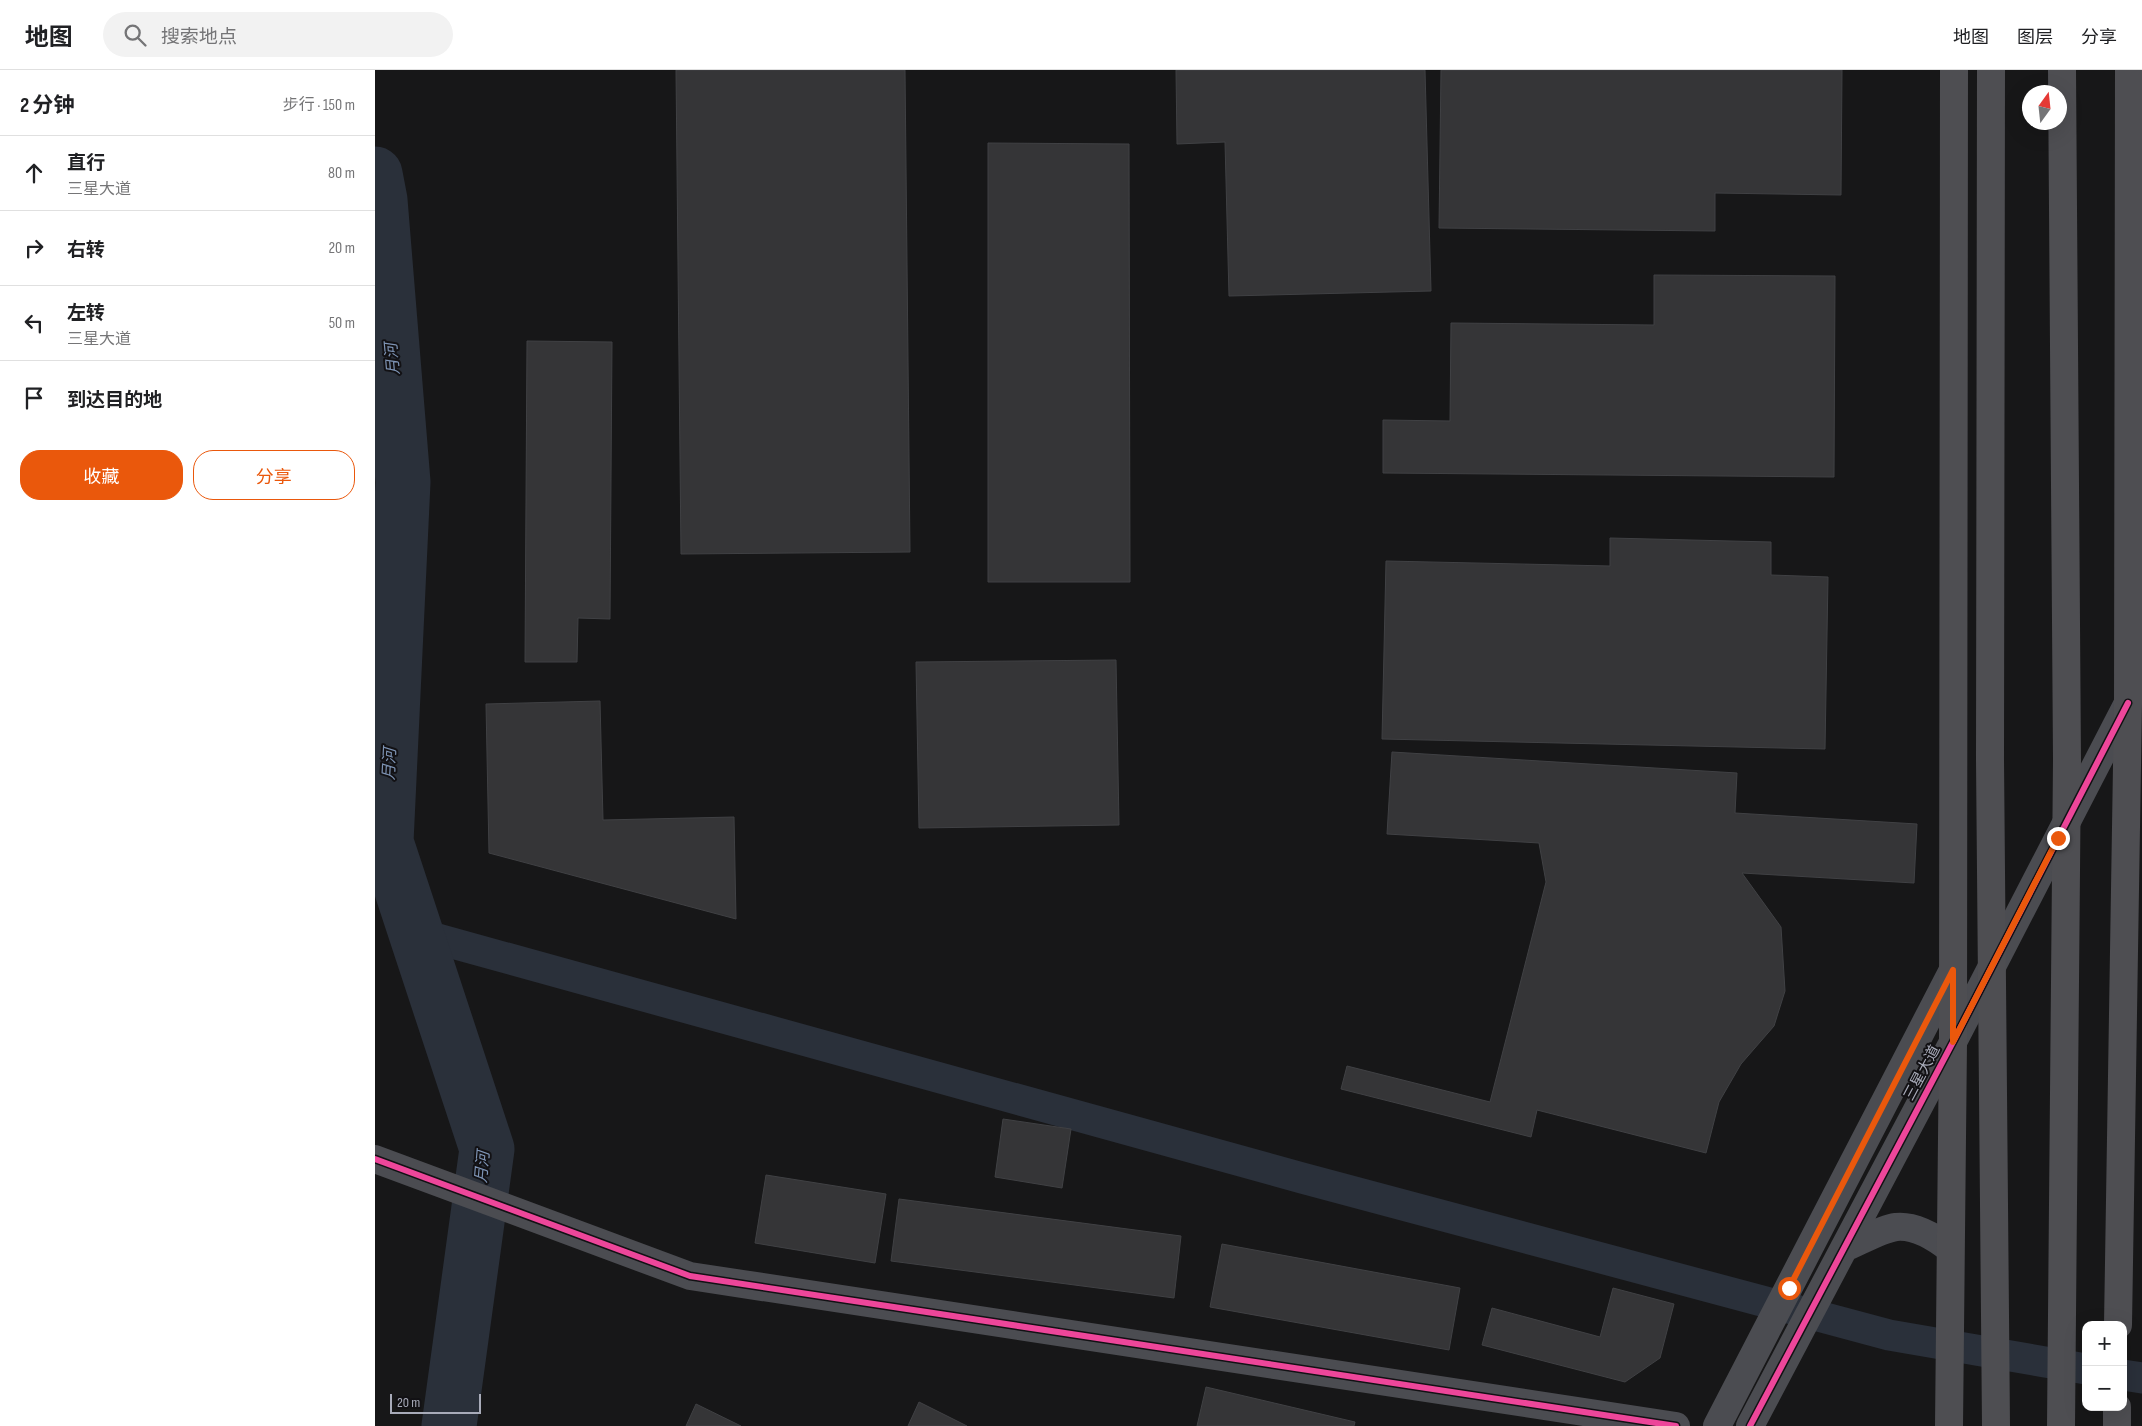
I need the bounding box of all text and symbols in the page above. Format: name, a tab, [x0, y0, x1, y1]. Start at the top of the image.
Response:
search box	[103, 12, 453, 57]
icon: search	[121, 21, 149, 49]
text: 地图	[25, 23, 73, 52]
text: 搜索地点	[161, 26, 237, 49]
text: 地图	[1953, 27, 1989, 48]
text: 图层	[2017, 27, 2053, 48]
text: 分享	[2081, 27, 2117, 48]
north arrow	[2022, 85, 2067, 130]
text: 2 分钟	[20, 93, 74, 118]
text: 步行 · 150 m	[283, 96, 355, 115]
text: 直行	[67, 152, 105, 175]
icon: ahead	[20, 159, 48, 187]
text: 80 m	[328, 164, 355, 183]
text: 三星大道	[67, 180, 131, 199]
icon: right	[20, 234, 48, 262]
text: 右转	[67, 239, 105, 262]
text: 20 m	[328, 239, 355, 258]
text: 左转	[67, 302, 105, 325]
icon: left	[20, 309, 48, 337]
text: 50 m	[329, 314, 355, 333]
text: 三星大道	[67, 330, 131, 349]
water label: 月河	[382, 339, 404, 376]
icon: arrive	[20, 384, 48, 412]
text: 到达目的地	[67, 389, 162, 412]
button: 收藏	[20, 450, 183, 500]
button: 分享	[193, 450, 355, 500]
water label: 月河	[380, 745, 400, 780]
route end	[2047, 827, 2070, 850]
street label: 三星大道	[1900, 1042, 1944, 1104]
water label: 月河	[472, 1147, 494, 1184]
route start	[1778, 1277, 1801, 1300]
map controls	[2082, 1321, 2127, 1411]
button: +	[2082, 1321, 2127, 1366]
button: −	[2082, 1366, 2127, 1411]
scale bar	[390, 1391, 481, 1414]
text: 20 m	[397, 1394, 420, 1411]

